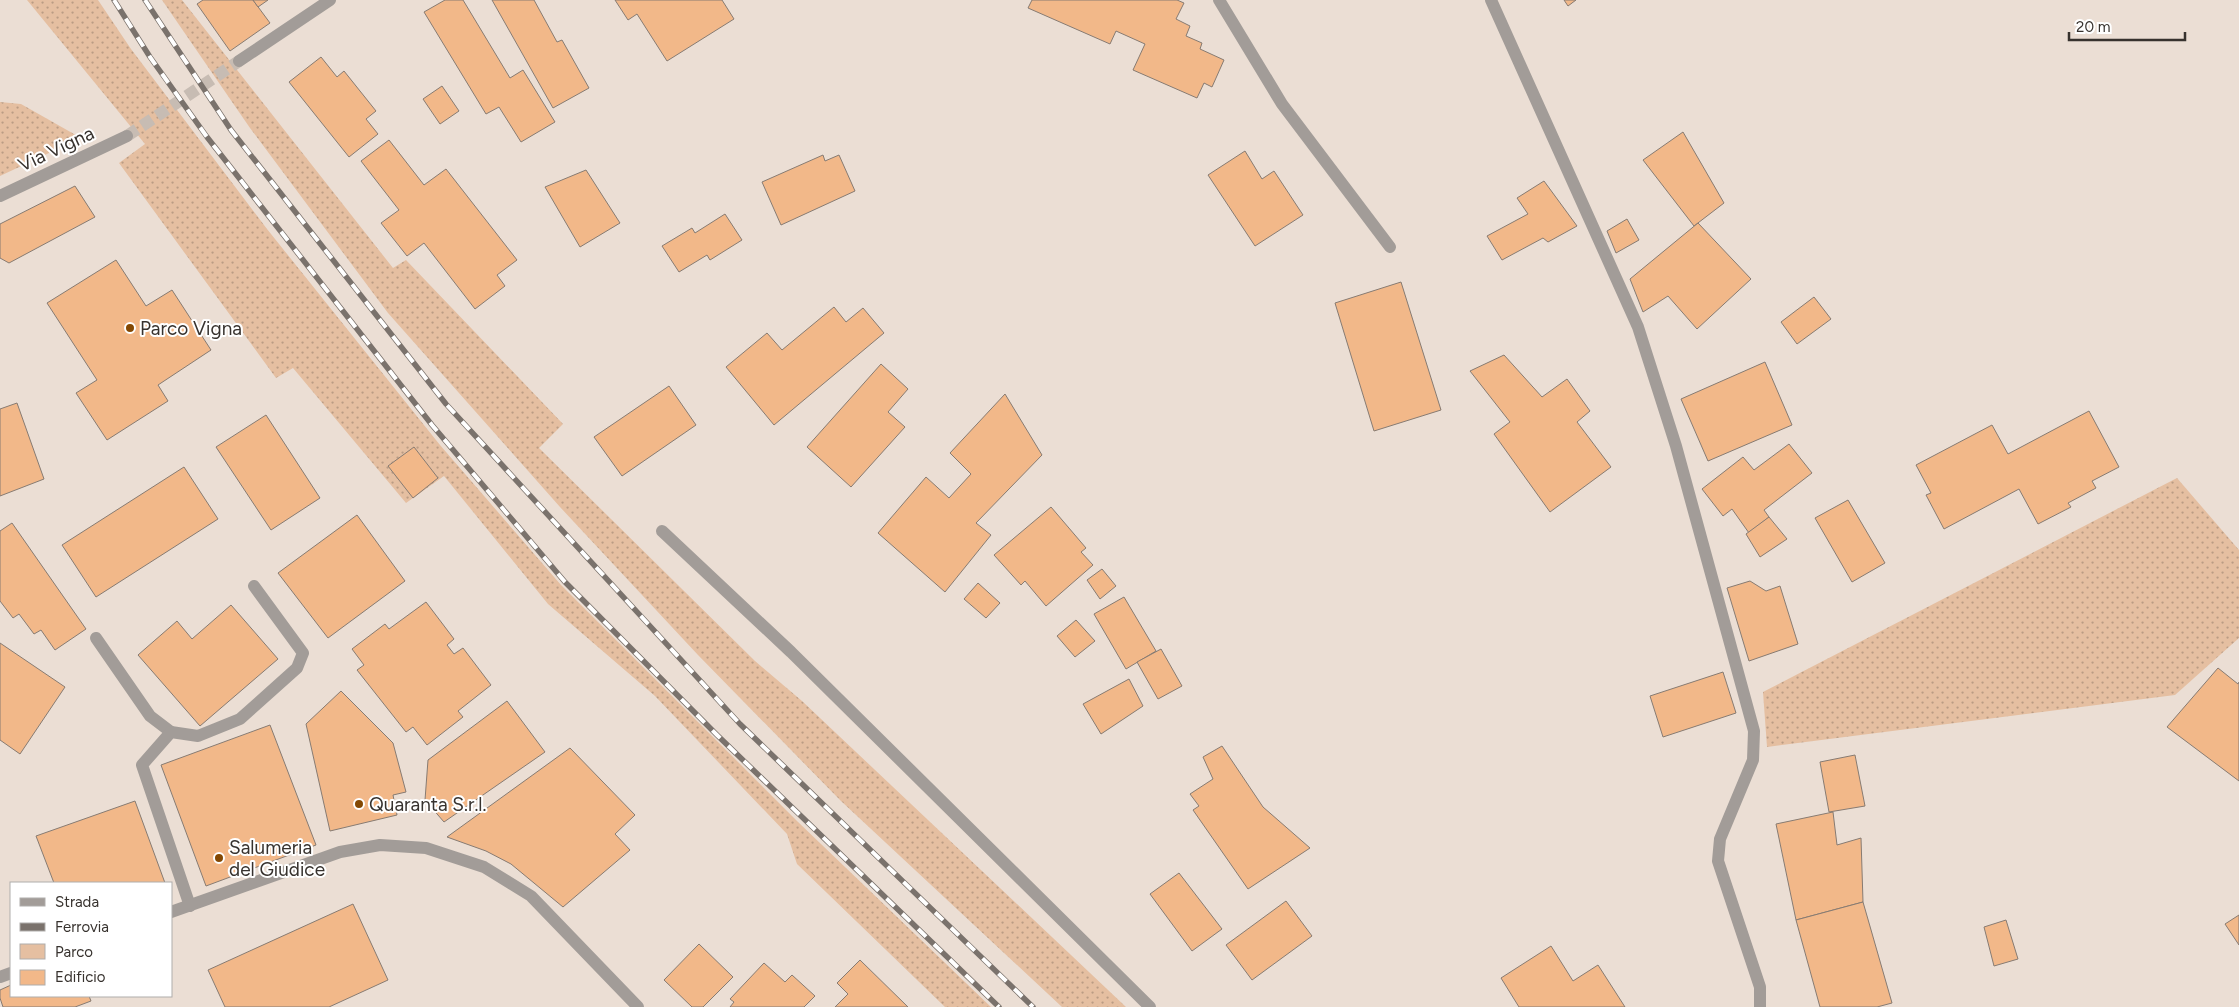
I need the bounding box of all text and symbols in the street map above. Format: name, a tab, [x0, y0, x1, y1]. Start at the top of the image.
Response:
scale bar	[2069, 10, 2185, 42]
text: 20 m	[2076, 18, 2110, 36]
street label: Via Vigna	[14, 121, 98, 177]
place label: Parco Vigna	[140, 317, 242, 340]
marker: Parco Vigna	[124, 322, 136, 334]
place label: Quaranta S.r.l.	[369, 793, 487, 816]
marker: Quaranta S.r.l.	[353, 798, 365, 810]
place label: Salumeria del Giudice	[229, 836, 325, 881]
marker: Salumeria del Giudice	[213, 852, 225, 864]
legend	[10, 882, 172, 997]
text: Strada	[55, 893, 99, 911]
text: Ferrovia	[55, 918, 109, 936]
text: Parco	[55, 943, 93, 961]
text: Edificio	[55, 968, 106, 986]

